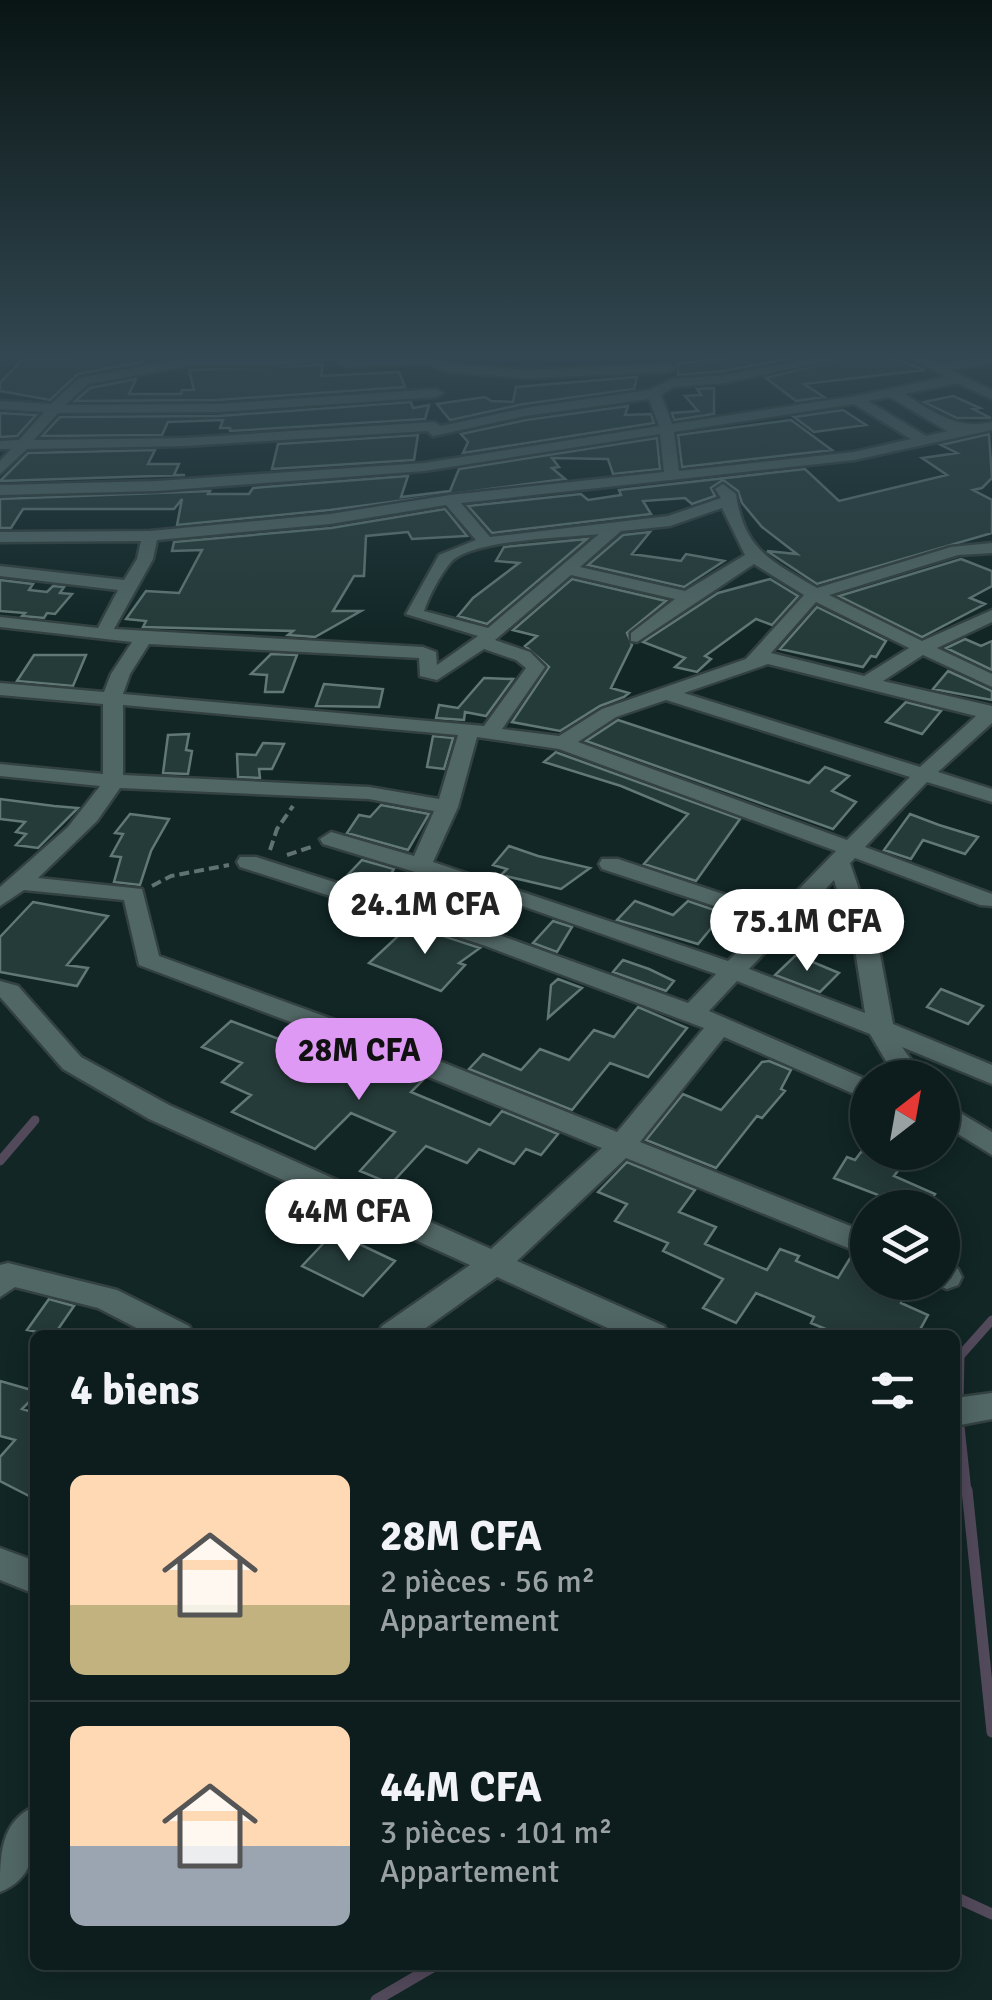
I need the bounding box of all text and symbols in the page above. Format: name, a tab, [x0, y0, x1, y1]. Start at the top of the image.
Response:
pin: 24.1M CFA	[311, 872, 539, 957]
text: 24.1M CFA	[350, 885, 500, 924]
pin: 75.1M CFA	[693, 889, 921, 974]
text: 75.1M CFA	[732, 902, 882, 941]
pin: 28M CFA	[267, 1018, 451, 1103]
text: 28M CFA	[297, 1031, 421, 1070]
north arrow	[850, 1060, 960, 1170]
map controls	[850, 1060, 960, 1300]
pin: 44M CFA	[257, 1179, 441, 1264]
button: layers	[850, 1190, 960, 1300]
text: 44M CFA	[287, 1192, 411, 1231]
icon: filters	[865, 1363, 920, 1418]
text: 4 biens	[70, 1365, 199, 1416]
text: 28M CFA	[380, 1511, 542, 1562]
icon: home	[150, 1515, 270, 1635]
text: 2 pièces · 56 m²	[380, 1562, 595, 1601]
text: Appartement	[380, 1601, 559, 1640]
text: 44M CFA	[380, 1762, 542, 1813]
icon: home	[150, 1766, 270, 1886]
text: 3 pièces · 101 m²	[380, 1813, 613, 1852]
text: Appartement	[380, 1852, 559, 1891]

